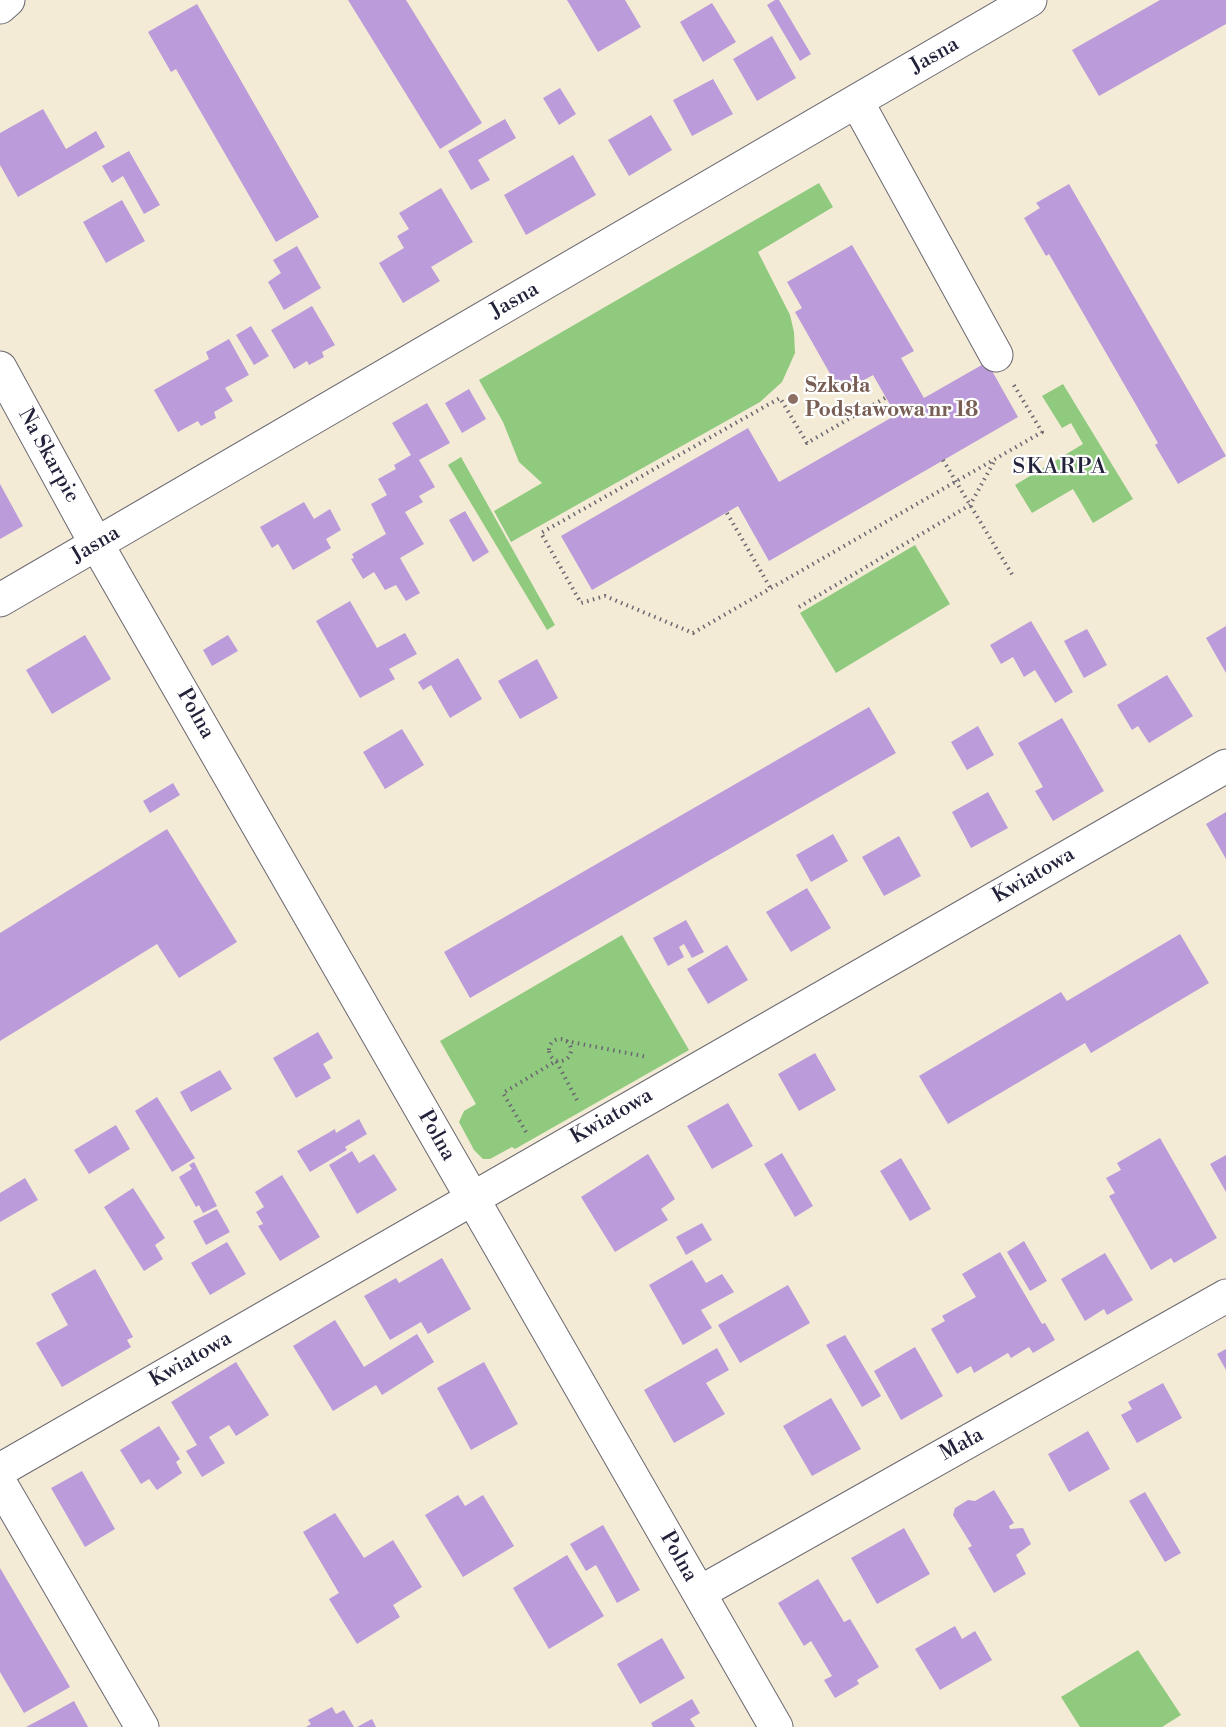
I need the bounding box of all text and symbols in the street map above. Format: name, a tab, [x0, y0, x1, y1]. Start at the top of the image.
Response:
street label: Jasna	[906, 32, 964, 80]
street label: Jasna	[486, 277, 544, 325]
place label: Szkoła Podstawowa nr 18	[805, 374, 978, 424]
marker: Szkoła Podstawowa nr 18	[786, 392, 800, 406]
street label: Na Skarpie	[12, 404, 84, 508]
district label: SKARPA	[1012, 455, 1108, 481]
street label: Jasna	[67, 521, 125, 569]
street label: Polna	[171, 684, 219, 744]
street label: Kwiatowa	[988, 842, 1080, 910]
street label: Kwiatowa	[566, 1083, 658, 1151]
street label: Polna	[412, 1106, 460, 1166]
street label: Kwiatowa	[145, 1326, 237, 1394]
street label: Mała	[936, 1423, 988, 1467]
street label: Polna	[654, 1527, 702, 1587]

